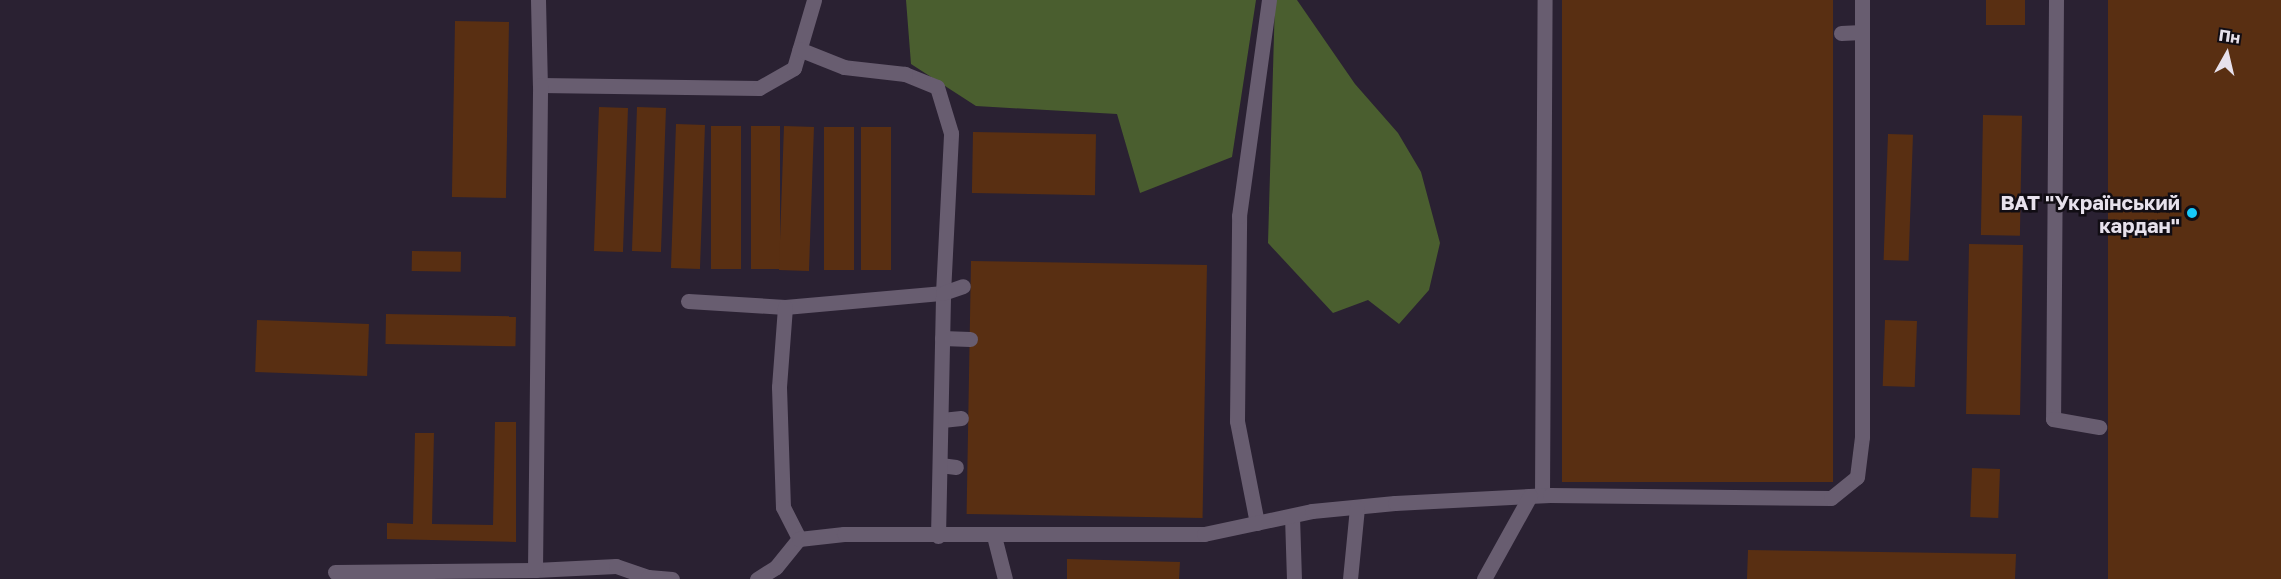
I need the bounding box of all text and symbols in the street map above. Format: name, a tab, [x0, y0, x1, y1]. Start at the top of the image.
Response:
north arrow	[2197, 24, 2257, 84]
text: Пн	[2217, 25, 2242, 48]
place label: ВАТ "Український кардан"	[2001, 190, 2180, 237]
marker: ВАТ "Український кардан"	[2185, 206, 2199, 220]

